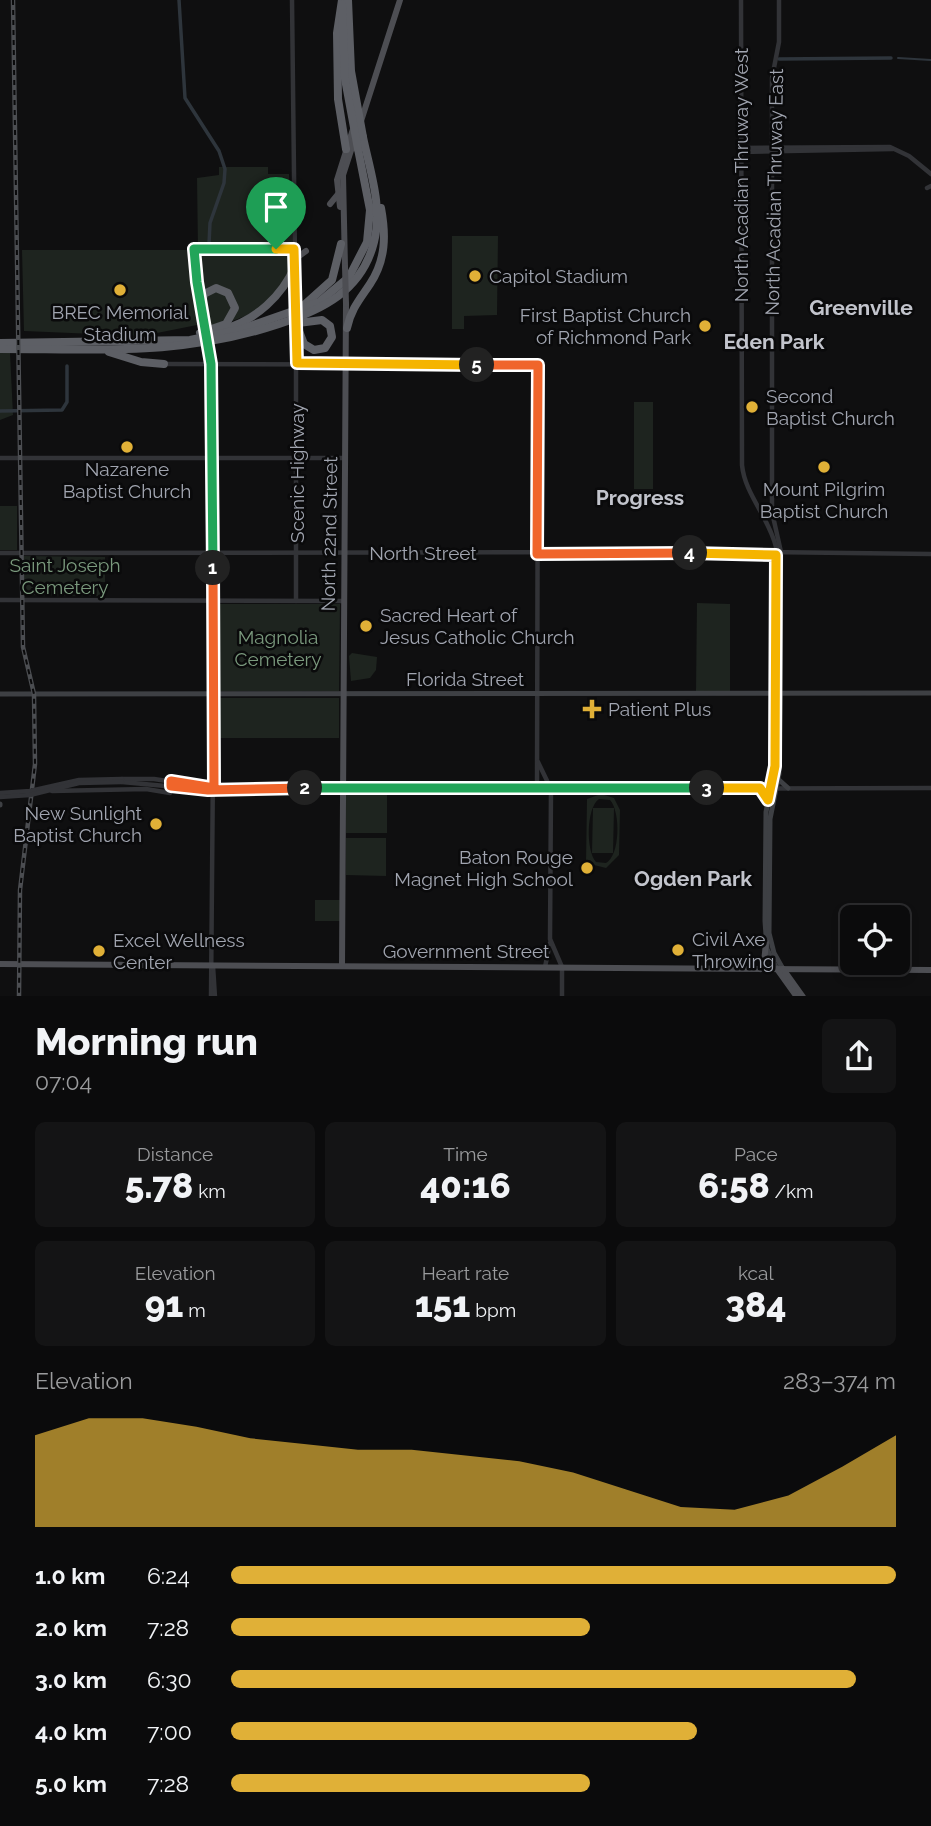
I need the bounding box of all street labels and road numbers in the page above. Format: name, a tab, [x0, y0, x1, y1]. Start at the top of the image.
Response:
street label: North Acadian Thruway West	[730, 47, 752, 302]
street label: North Acadian Thruway East	[761, 68, 787, 316]
street label: Scenic Highway	[286, 403, 308, 543]
street label: North 22nd Street	[317, 456, 341, 612]
street label: North Street	[369, 542, 477, 564]
street label: Florida Street	[406, 668, 525, 690]
street label: Government Street	[383, 940, 550, 962]

